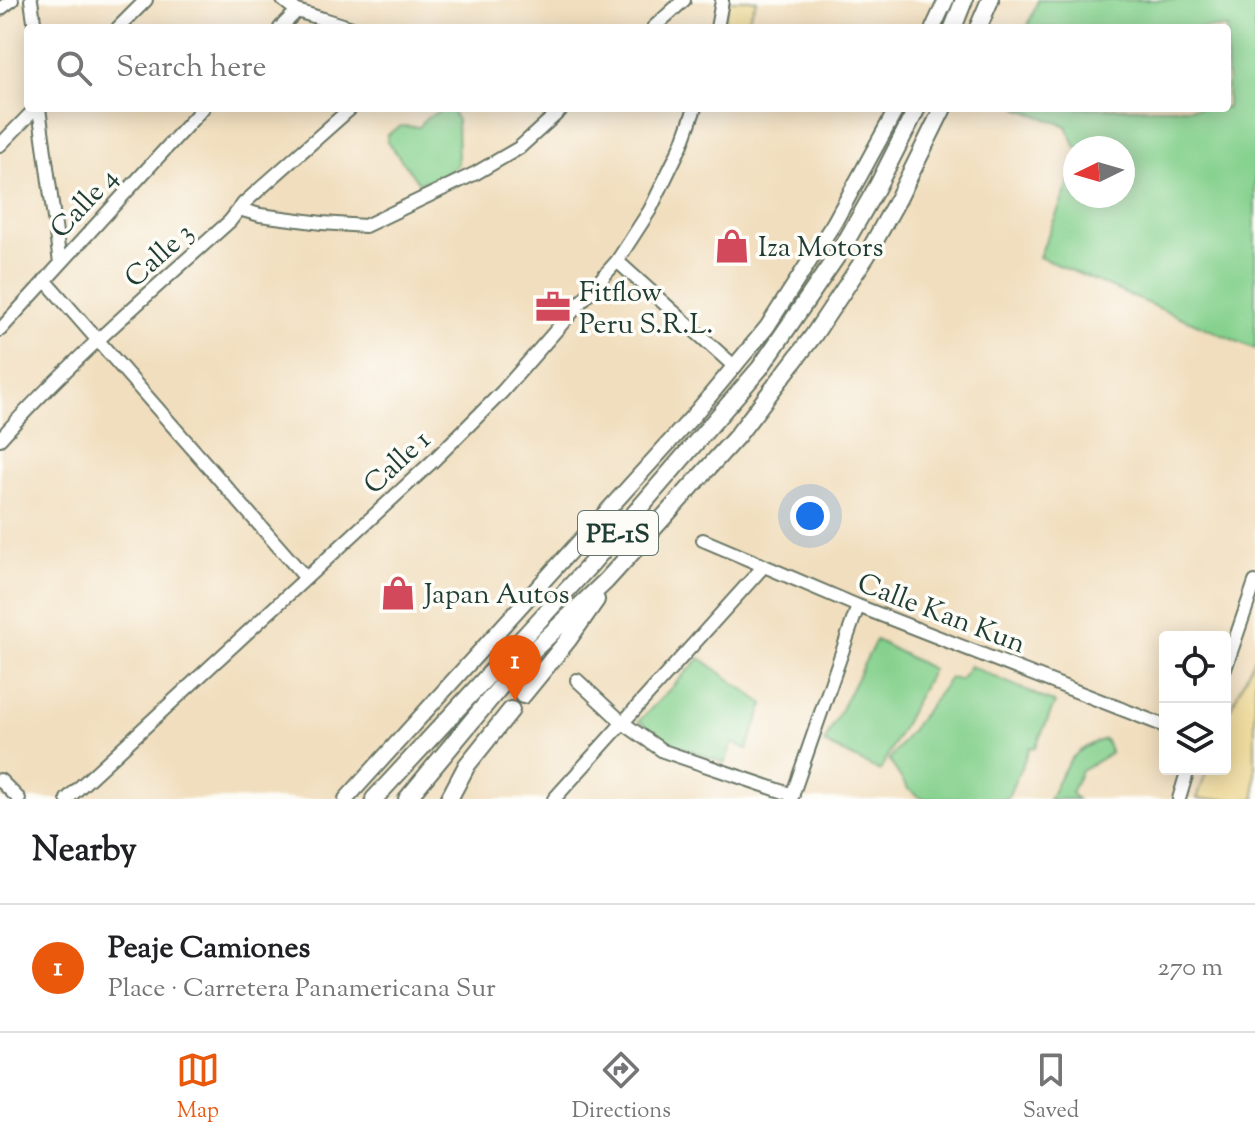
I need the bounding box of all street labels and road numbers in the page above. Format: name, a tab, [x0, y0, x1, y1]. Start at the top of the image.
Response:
street label: Calle 4	[42, 160, 128, 248]
street label: Calle 3	[117, 214, 203, 298]
street label: Calle 1	[356, 422, 441, 505]
road number: PE-1S	[578, 511, 658, 555]
street label: Calle Kan Kun	[851, 564, 1031, 665]

